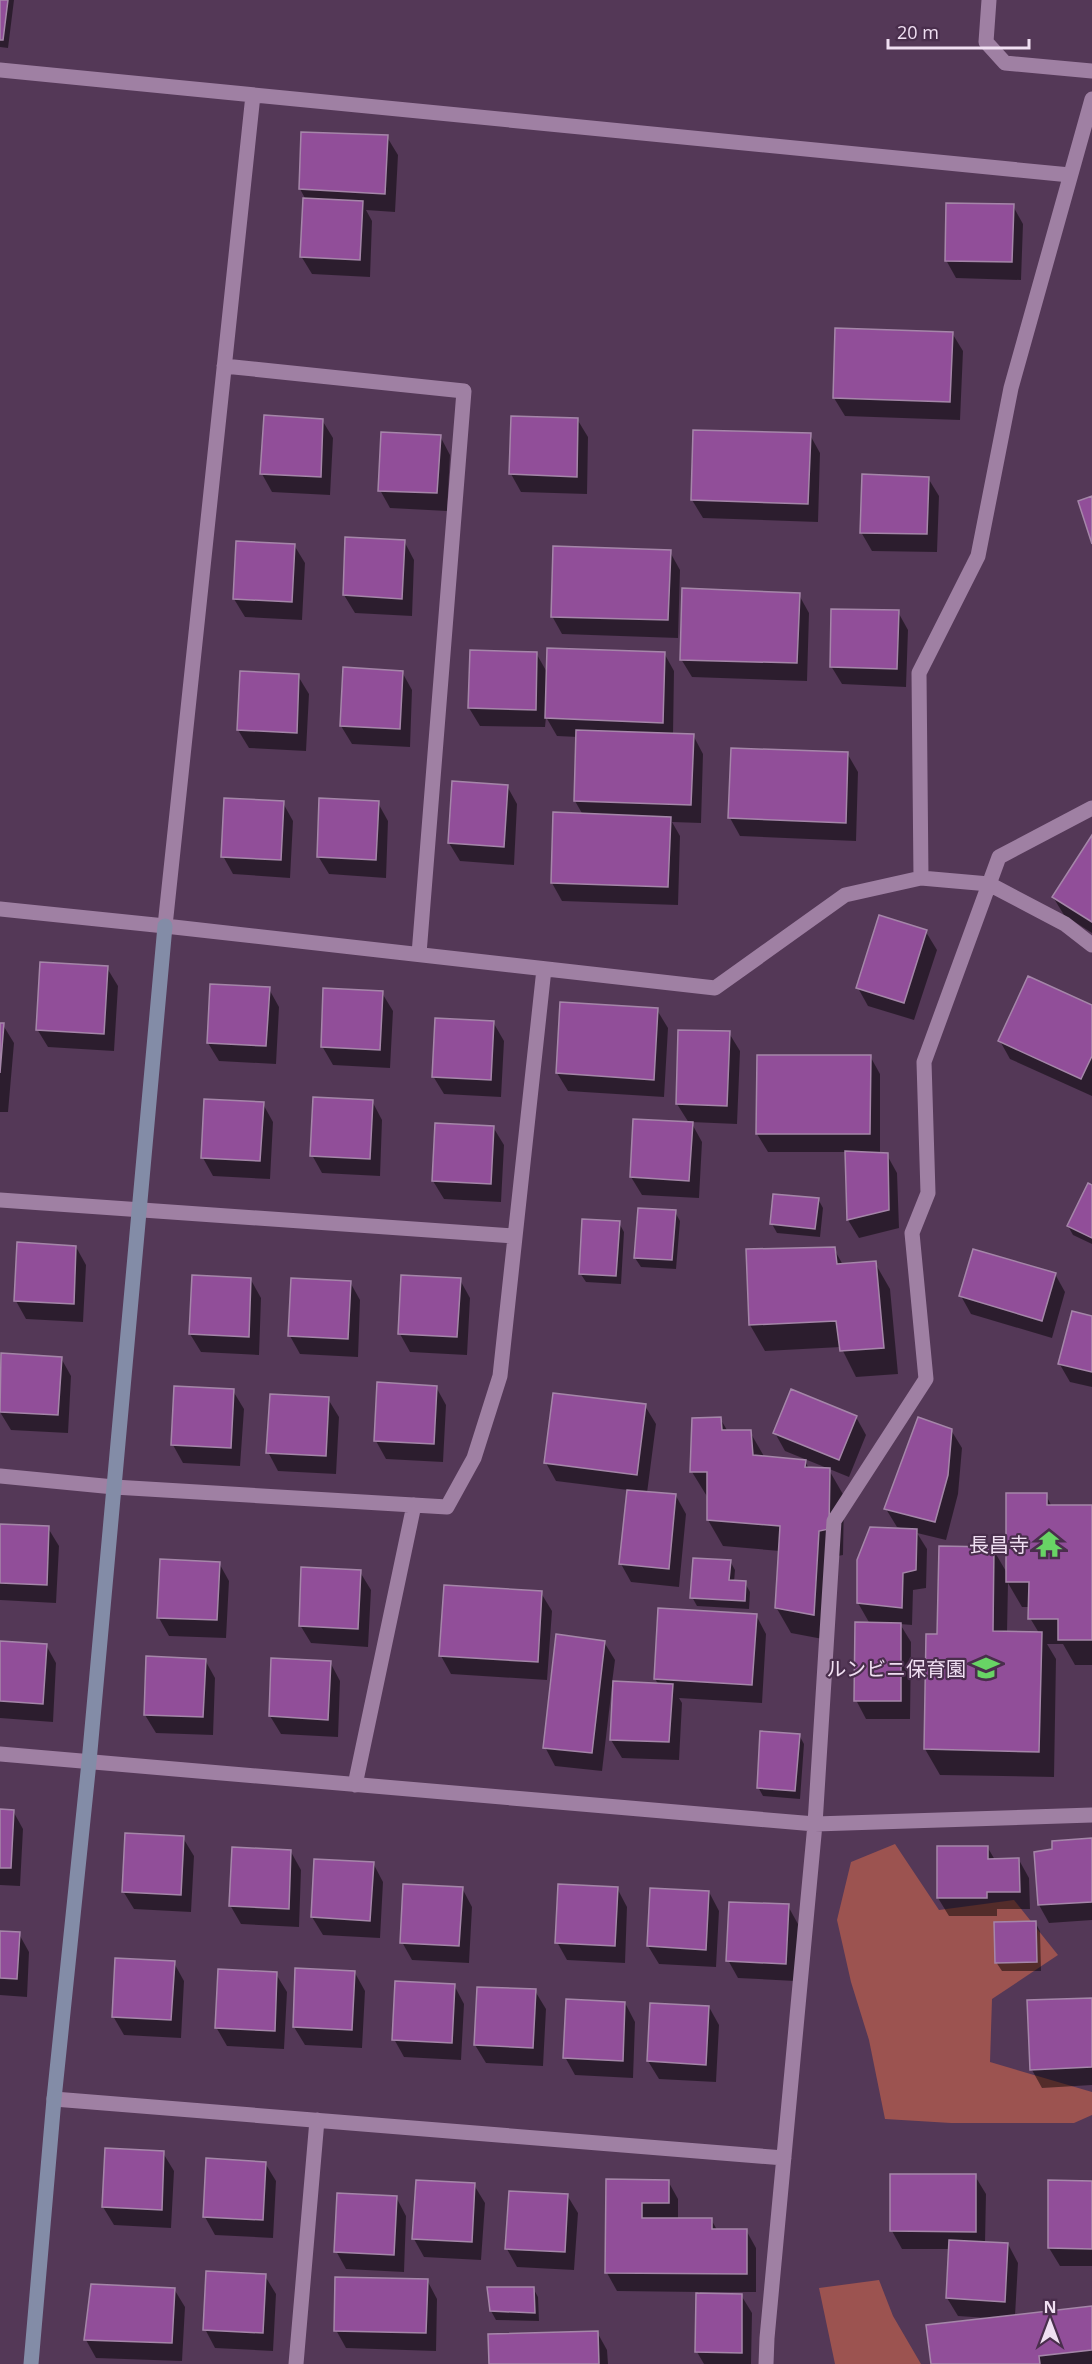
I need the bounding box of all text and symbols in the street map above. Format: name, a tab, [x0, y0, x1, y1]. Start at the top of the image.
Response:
scale bar	[888, 12, 1029, 50]
text: 20 m	[897, 20, 939, 44]
temple icon: 長昌寺	[1034, 1529, 1064, 1559]
place label: 長昌寺	[969, 1531, 1029, 1558]
school or university icon: ルンビニ保育園	[971, 1653, 1001, 1683]
place label: ルンビニ保育園	[826, 1655, 966, 1682]
north arrow	[1020, 2292, 1080, 2352]
text: N	[1043, 2296, 1057, 2318]

